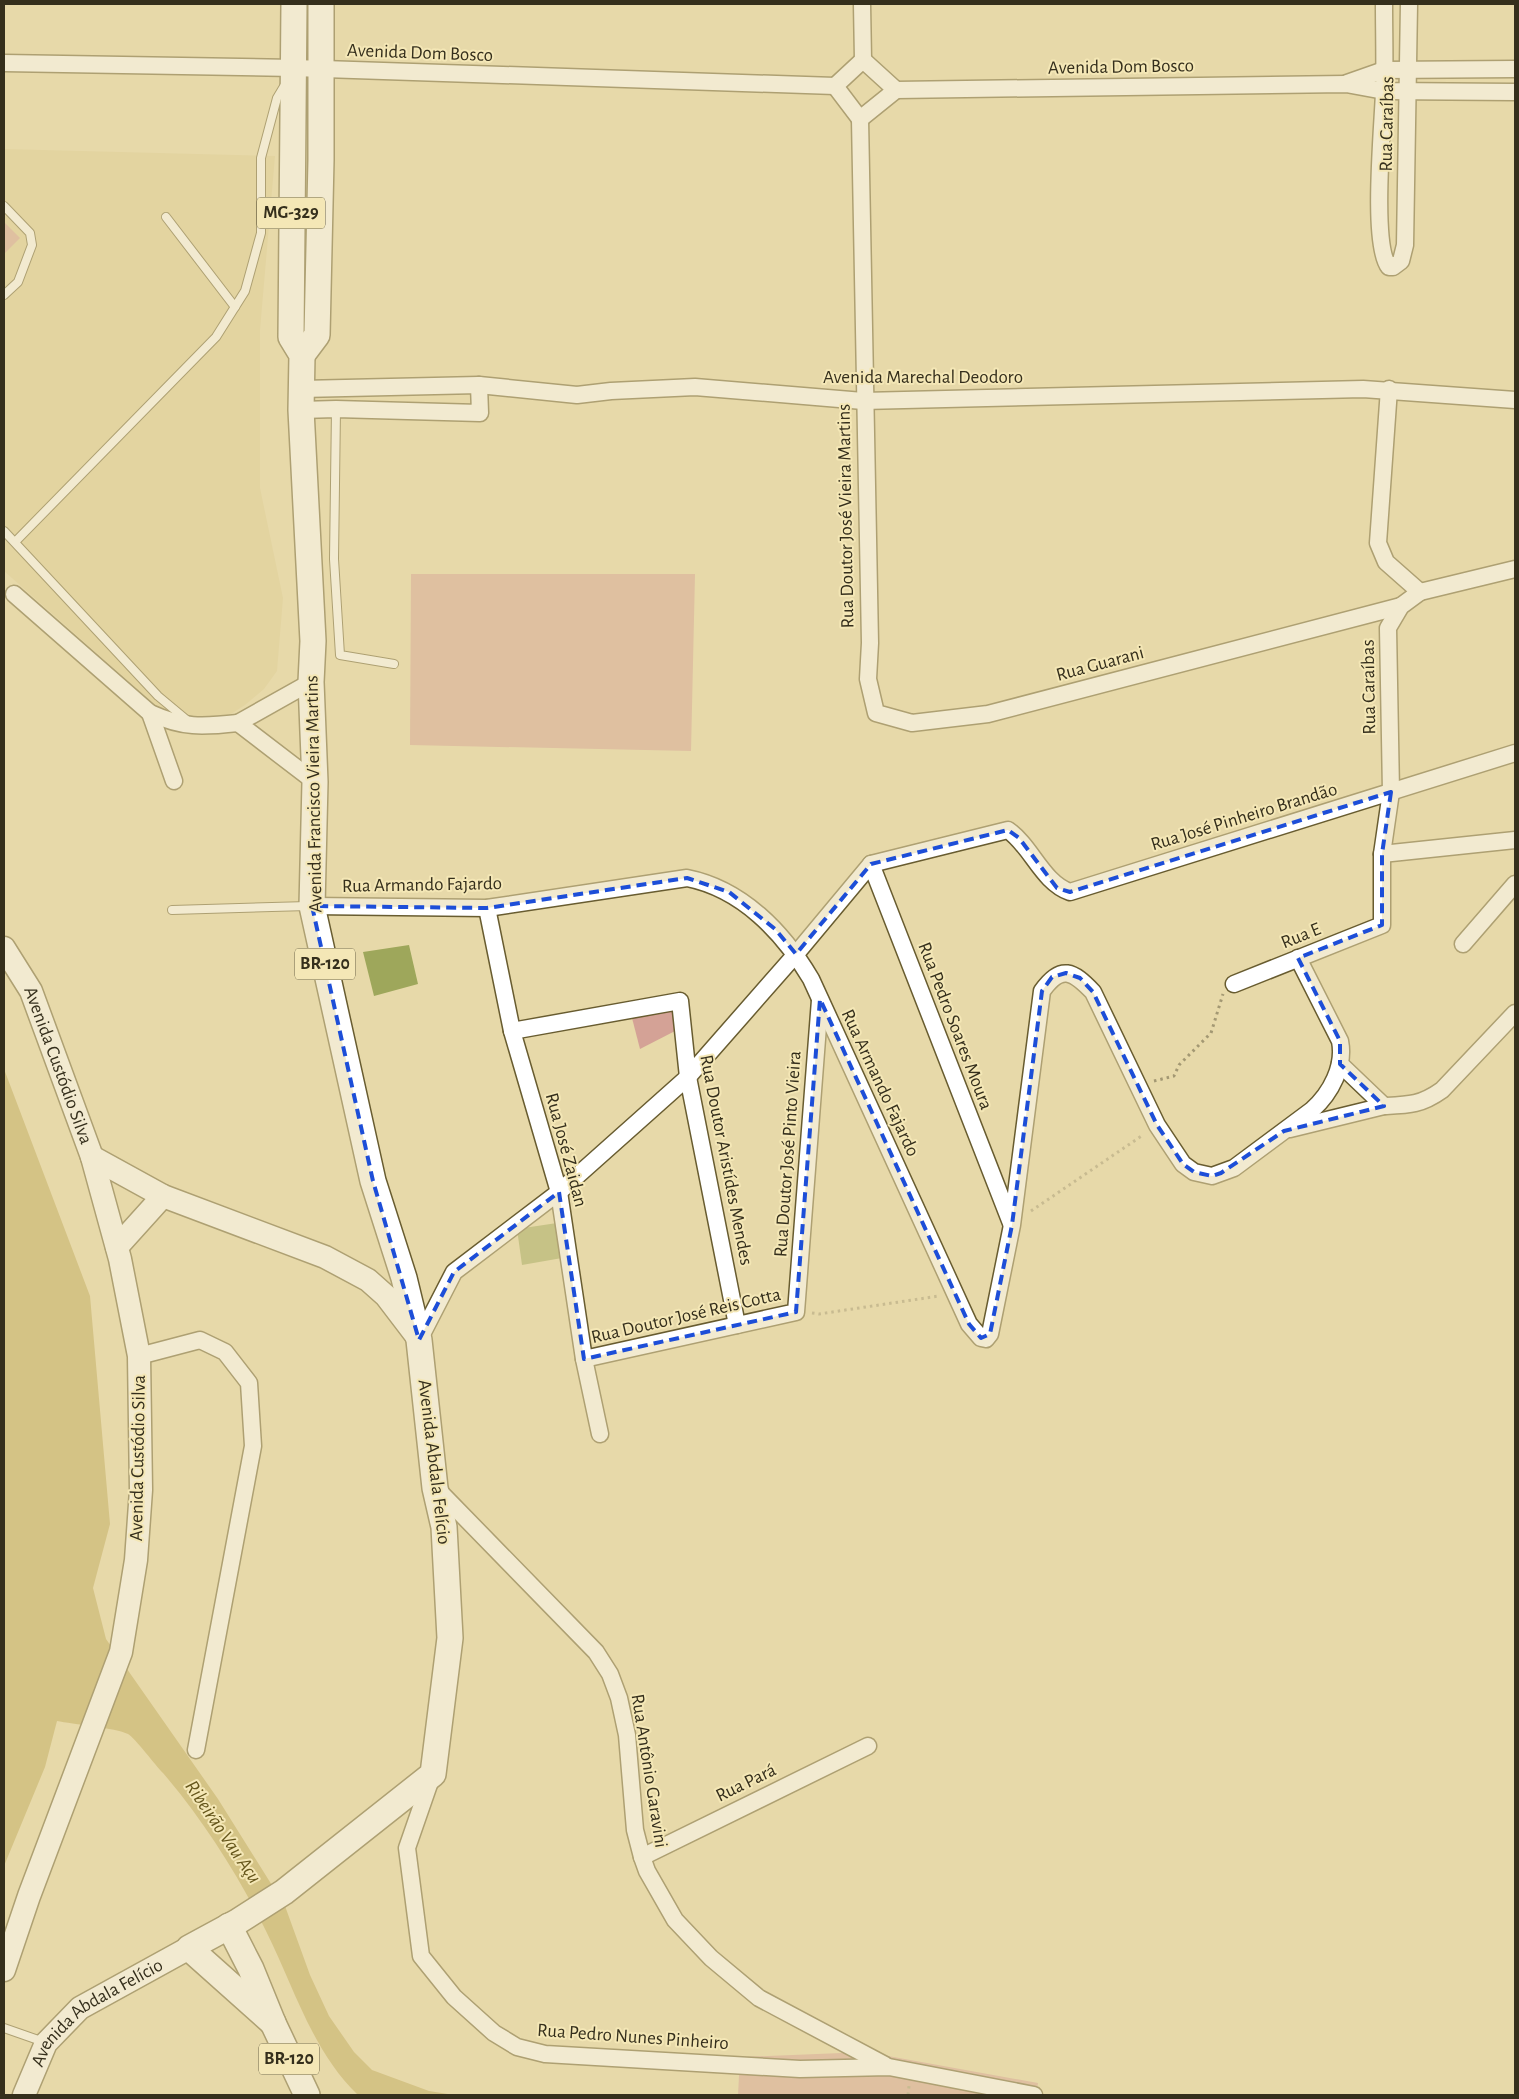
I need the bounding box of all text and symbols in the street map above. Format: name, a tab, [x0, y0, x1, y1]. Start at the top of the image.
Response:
street label: Avenida Dom Bosco	[347, 41, 493, 65]
street label: Avenida Dom Bosco	[1048, 56, 1194, 78]
street label: Rua Caraíbas	[1377, 76, 1397, 172]
road number: MG-329	[257, 198, 325, 228]
street label: Avenida Marechal Deodoro	[823, 368, 1023, 387]
street label: Rua Doutor José Vieira Martins	[835, 404, 857, 628]
street label: Rua Caraíbas	[1359, 639, 1379, 735]
street label: Rua Guarani	[1054, 643, 1146, 685]
street label: Avenida Francisco Vieira Martins	[302, 675, 326, 913]
street label: Rua José Pinheiro Brandão	[1148, 780, 1340, 854]
street label: Rua Armando Fajardo	[342, 874, 502, 896]
street label: Rua E	[1278, 920, 1324, 952]
street label: Rua Pedro Soares Moura	[914, 940, 996, 1113]
road number: BR-120	[295, 949, 355, 980]
street label: Avenida Custódio Silva	[21, 984, 96, 1147]
street label: Rua Armando Fajardo	[838, 1006, 922, 1160]
street label: Rua Doutor José Pinto Vieira	[771, 1050, 805, 1258]
street label: Rua Doutor Aristídes Mendes	[696, 1053, 756, 1267]
street label: Rua José Zaidan	[542, 1091, 590, 1209]
street label: Rua Doutor José Reis Cotta	[589, 1285, 783, 1347]
street label: Avenida Custódio Silva	[127, 1374, 149, 1541]
street label: Avenida Abdala Felício	[414, 1378, 454, 1546]
street label: Rua Antônio Garavini	[627, 1693, 671, 1849]
street label: Rua Pará	[713, 1760, 779, 1806]
water label: Ribeirão Vau Açu	[181, 1777, 265, 1887]
street label: Avenida Abdala Felício	[28, 1955, 166, 2069]
street label: Rua Pedro Nunes Pinheiro	[537, 2021, 729, 2053]
road number: BR-120	[259, 2044, 319, 2074]

